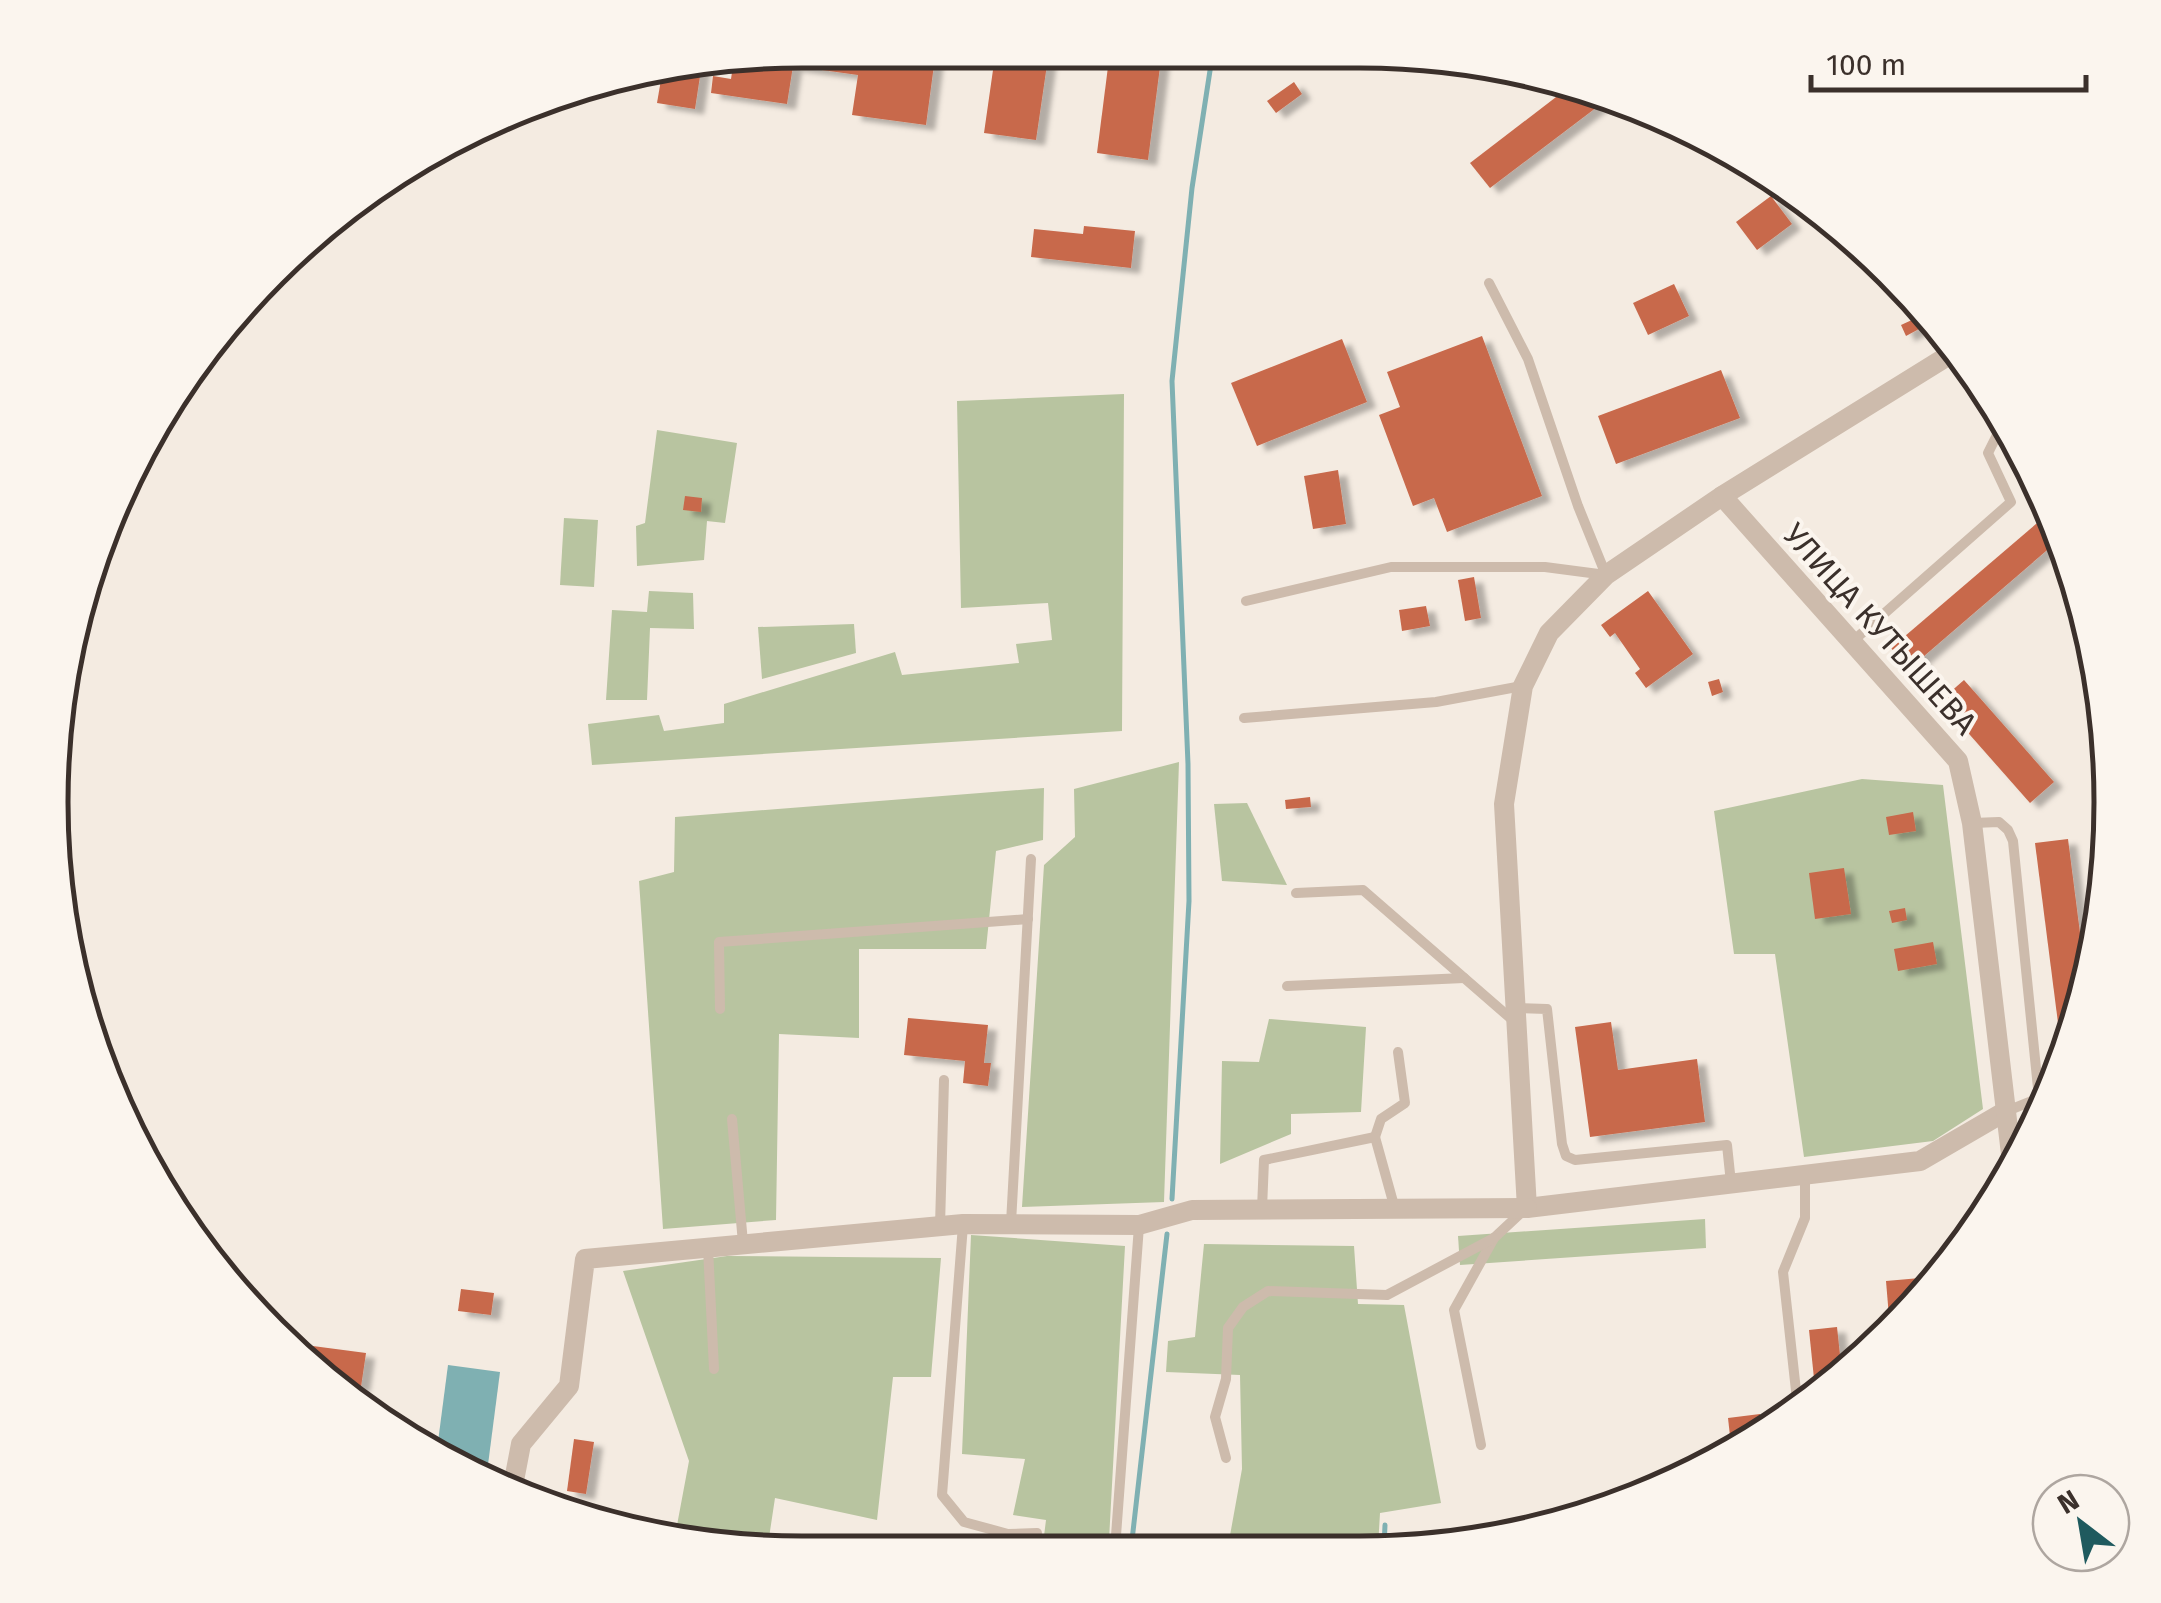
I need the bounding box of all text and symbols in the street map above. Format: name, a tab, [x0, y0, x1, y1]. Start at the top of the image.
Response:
scale bar	[1811, 30, 2086, 92]
text: 100 m	[1826, 47, 1906, 83]
street label: УЛИЦА КУТЫШЕВА	[1775, 516, 1985, 743]
north arrow	[2031, 1473, 2131, 1573]
text: N	[2052, 1483, 2085, 1521]

